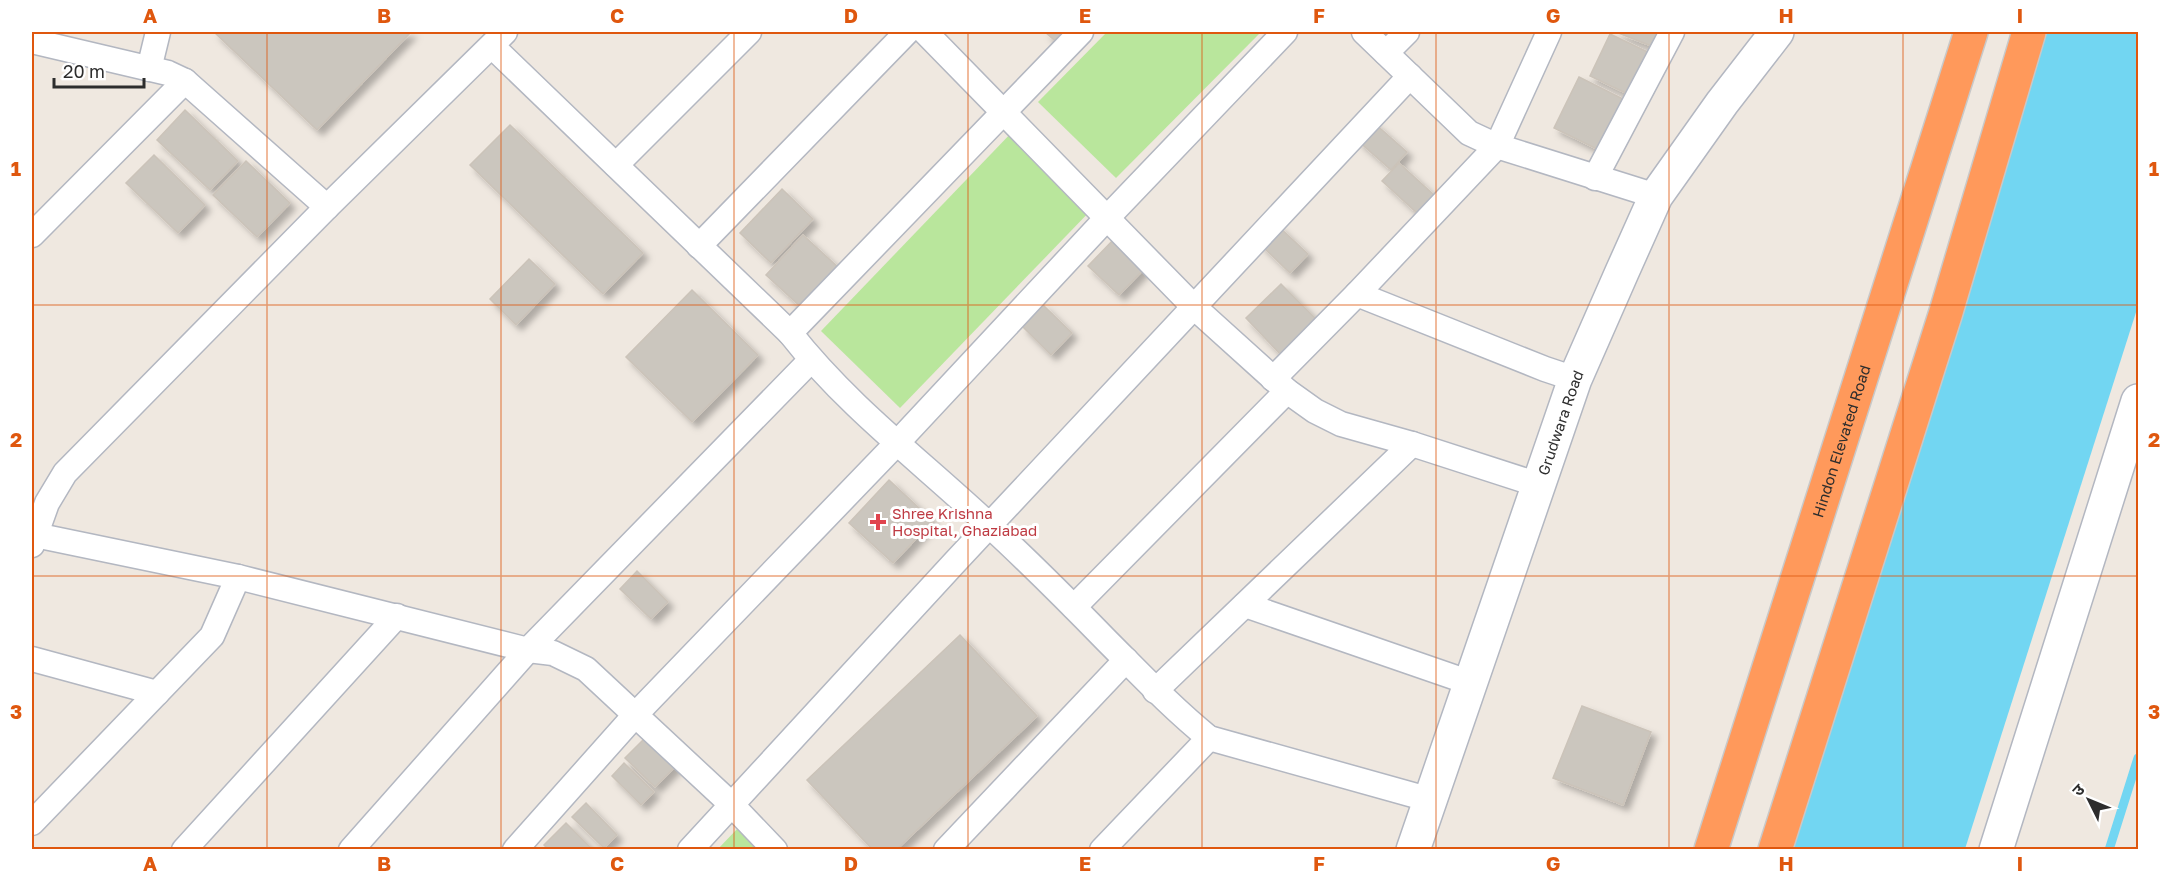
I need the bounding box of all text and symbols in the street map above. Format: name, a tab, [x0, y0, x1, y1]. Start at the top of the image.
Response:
text: A	[143, 3, 157, 27]
text: B	[377, 3, 391, 27]
text: C	[610, 3, 624, 27]
text: D	[844, 3, 858, 27]
text: E	[1079, 3, 1091, 27]
text: F	[1313, 3, 1325, 27]
text: G	[1546, 3, 1560, 27]
text: H	[1778, 3, 1794, 27]
text: I	[2017, 3, 2023, 27]
scale bar	[54, 51, 144, 89]
text: 20 m	[63, 60, 105, 82]
text: 1	[11, 156, 21, 180]
text: 1	[2149, 156, 2159, 180]
street label: Hindon Elevated Road	[1808, 363, 1874, 520]
street label: Grudwara Road	[1534, 367, 1587, 477]
text: 2	[10, 427, 22, 451]
text: 2	[2148, 427, 2160, 451]
place label: Shree Krishna Hospital, Ghaziabad	[892, 504, 1037, 539]
marker: Shree Krishna Hospital, Ghaziabad	[869, 513, 887, 531]
text: 3	[10, 699, 22, 723]
text: 3	[2148, 699, 2160, 723]
north arrow	[2059, 770, 2119, 830]
text: उ	[2068, 779, 2089, 800]
text: A	[143, 851, 157, 875]
text: B	[377, 851, 391, 875]
text: C	[610, 851, 624, 875]
text: D	[844, 851, 858, 875]
text: E	[1079, 851, 1091, 875]
text: F	[1313, 851, 1325, 875]
text: G	[1546, 851, 1560, 875]
text: H	[1778, 851, 1794, 875]
text: I	[2017, 851, 2023, 875]

